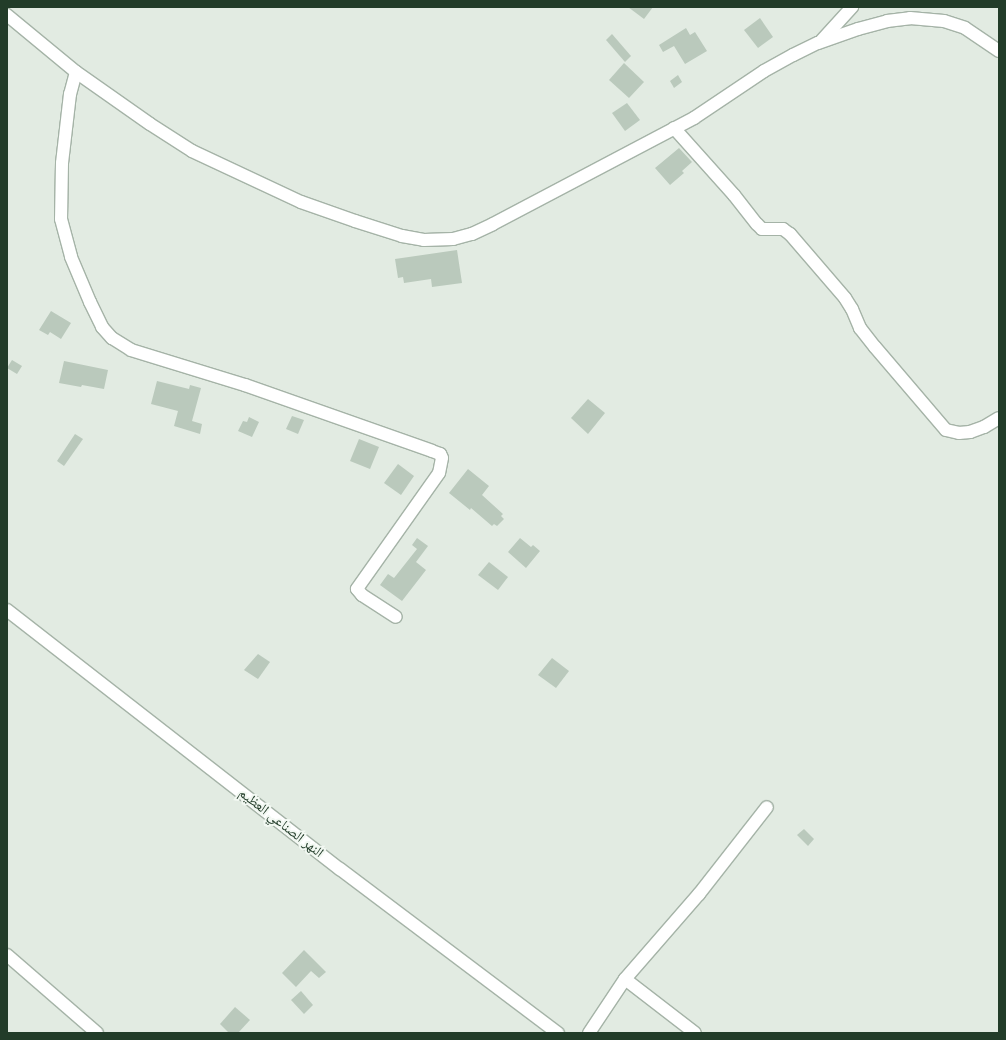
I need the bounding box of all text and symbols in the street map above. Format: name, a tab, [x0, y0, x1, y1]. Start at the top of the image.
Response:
street label: النهر الصناعي العظيم	[235, 785, 327, 861]

